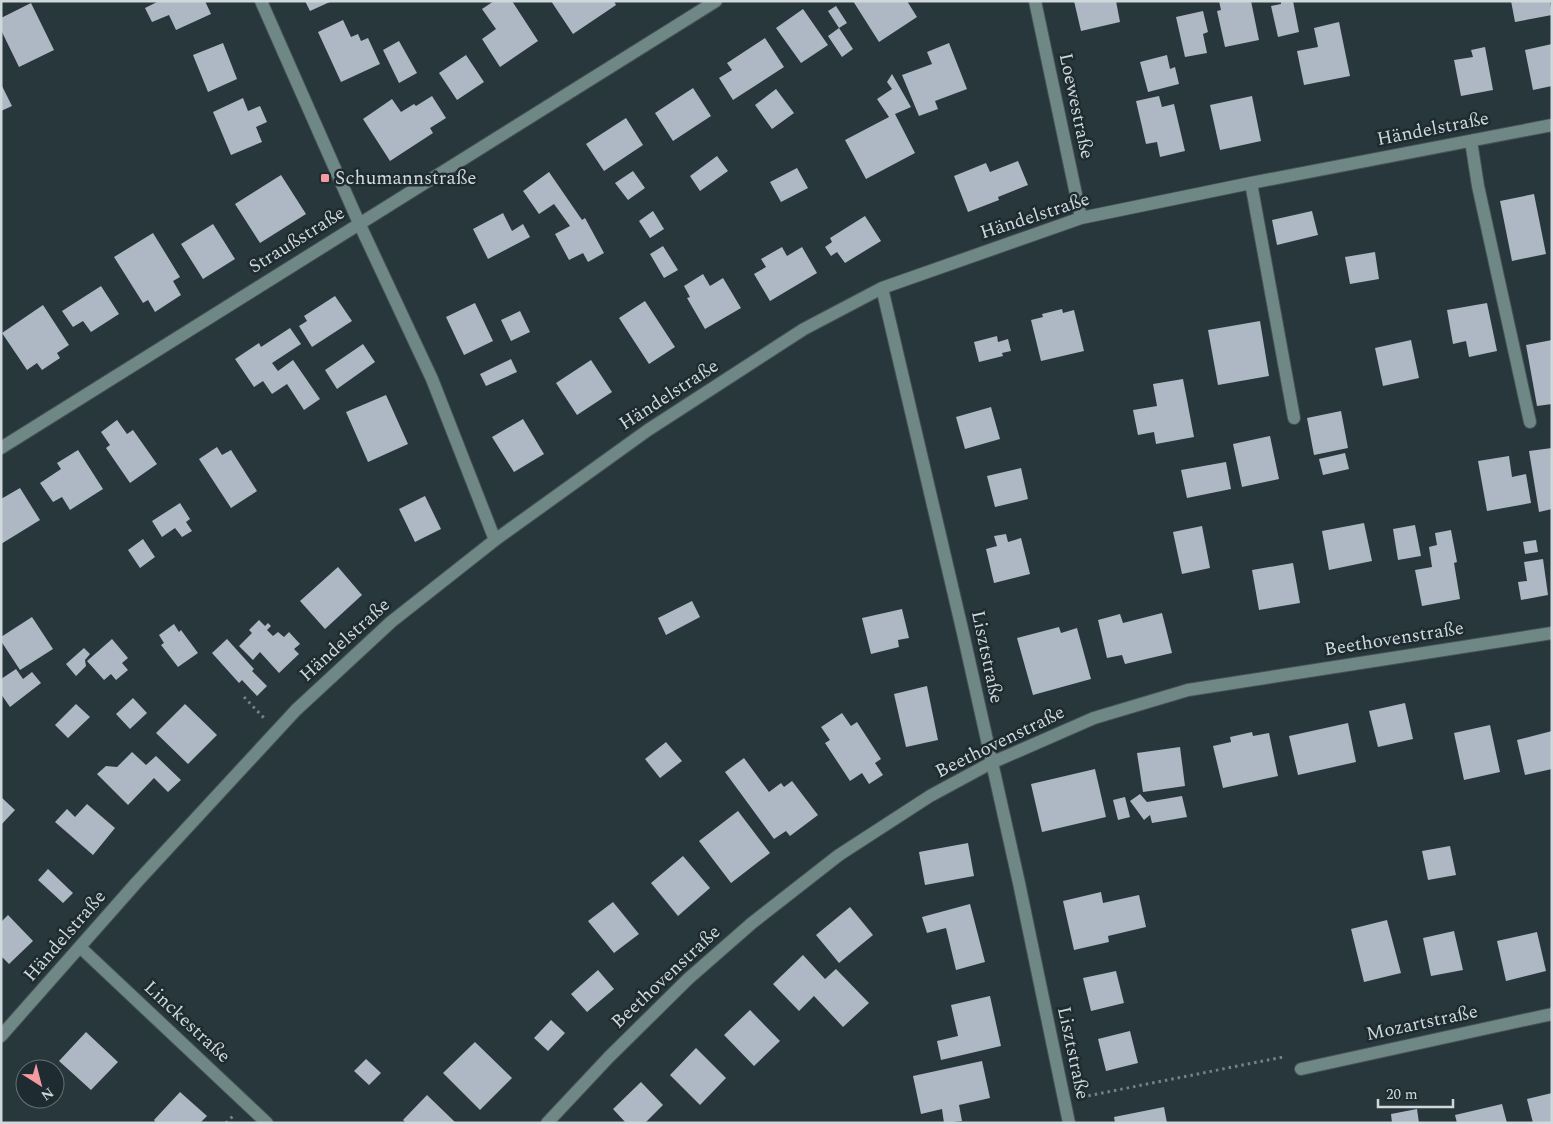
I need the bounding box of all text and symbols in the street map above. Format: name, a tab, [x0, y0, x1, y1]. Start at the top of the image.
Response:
street label: Loewestraße	[1051, 50, 1101, 162]
street label: Händelstraße	[1374, 104, 1492, 154]
place label: Schumannstraße	[335, 164, 477, 193]
marker: Schumannstraße	[319, 172, 331, 184]
street label: Händelstraße	[976, 185, 1094, 247]
street label: Straußstraße	[243, 199, 351, 281]
street label: Händelstraße	[613, 352, 725, 438]
street label: Händelstraße	[293, 591, 397, 689]
street label: Lisztstraße	[963, 608, 1011, 706]
street label: Beethovenstraße	[1322, 614, 1466, 664]
street label: Beethovenstraße	[930, 698, 1070, 786]
street label: Händelstraße	[17, 884, 113, 988]
street label: Beethovenstraße	[605, 918, 727, 1036]
street label: Linckestraße	[137, 974, 237, 1070]
street label: Mozartstraße	[1363, 997, 1481, 1049]
street label: Lisztstraße	[1049, 1004, 1097, 1102]
north arrow	[15, 1059, 65, 1109]
scale bar	[1378, 1076, 1453, 1108]
text: N	[37, 1082, 58, 1106]
text: 20 m	[1386, 1083, 1418, 1106]

